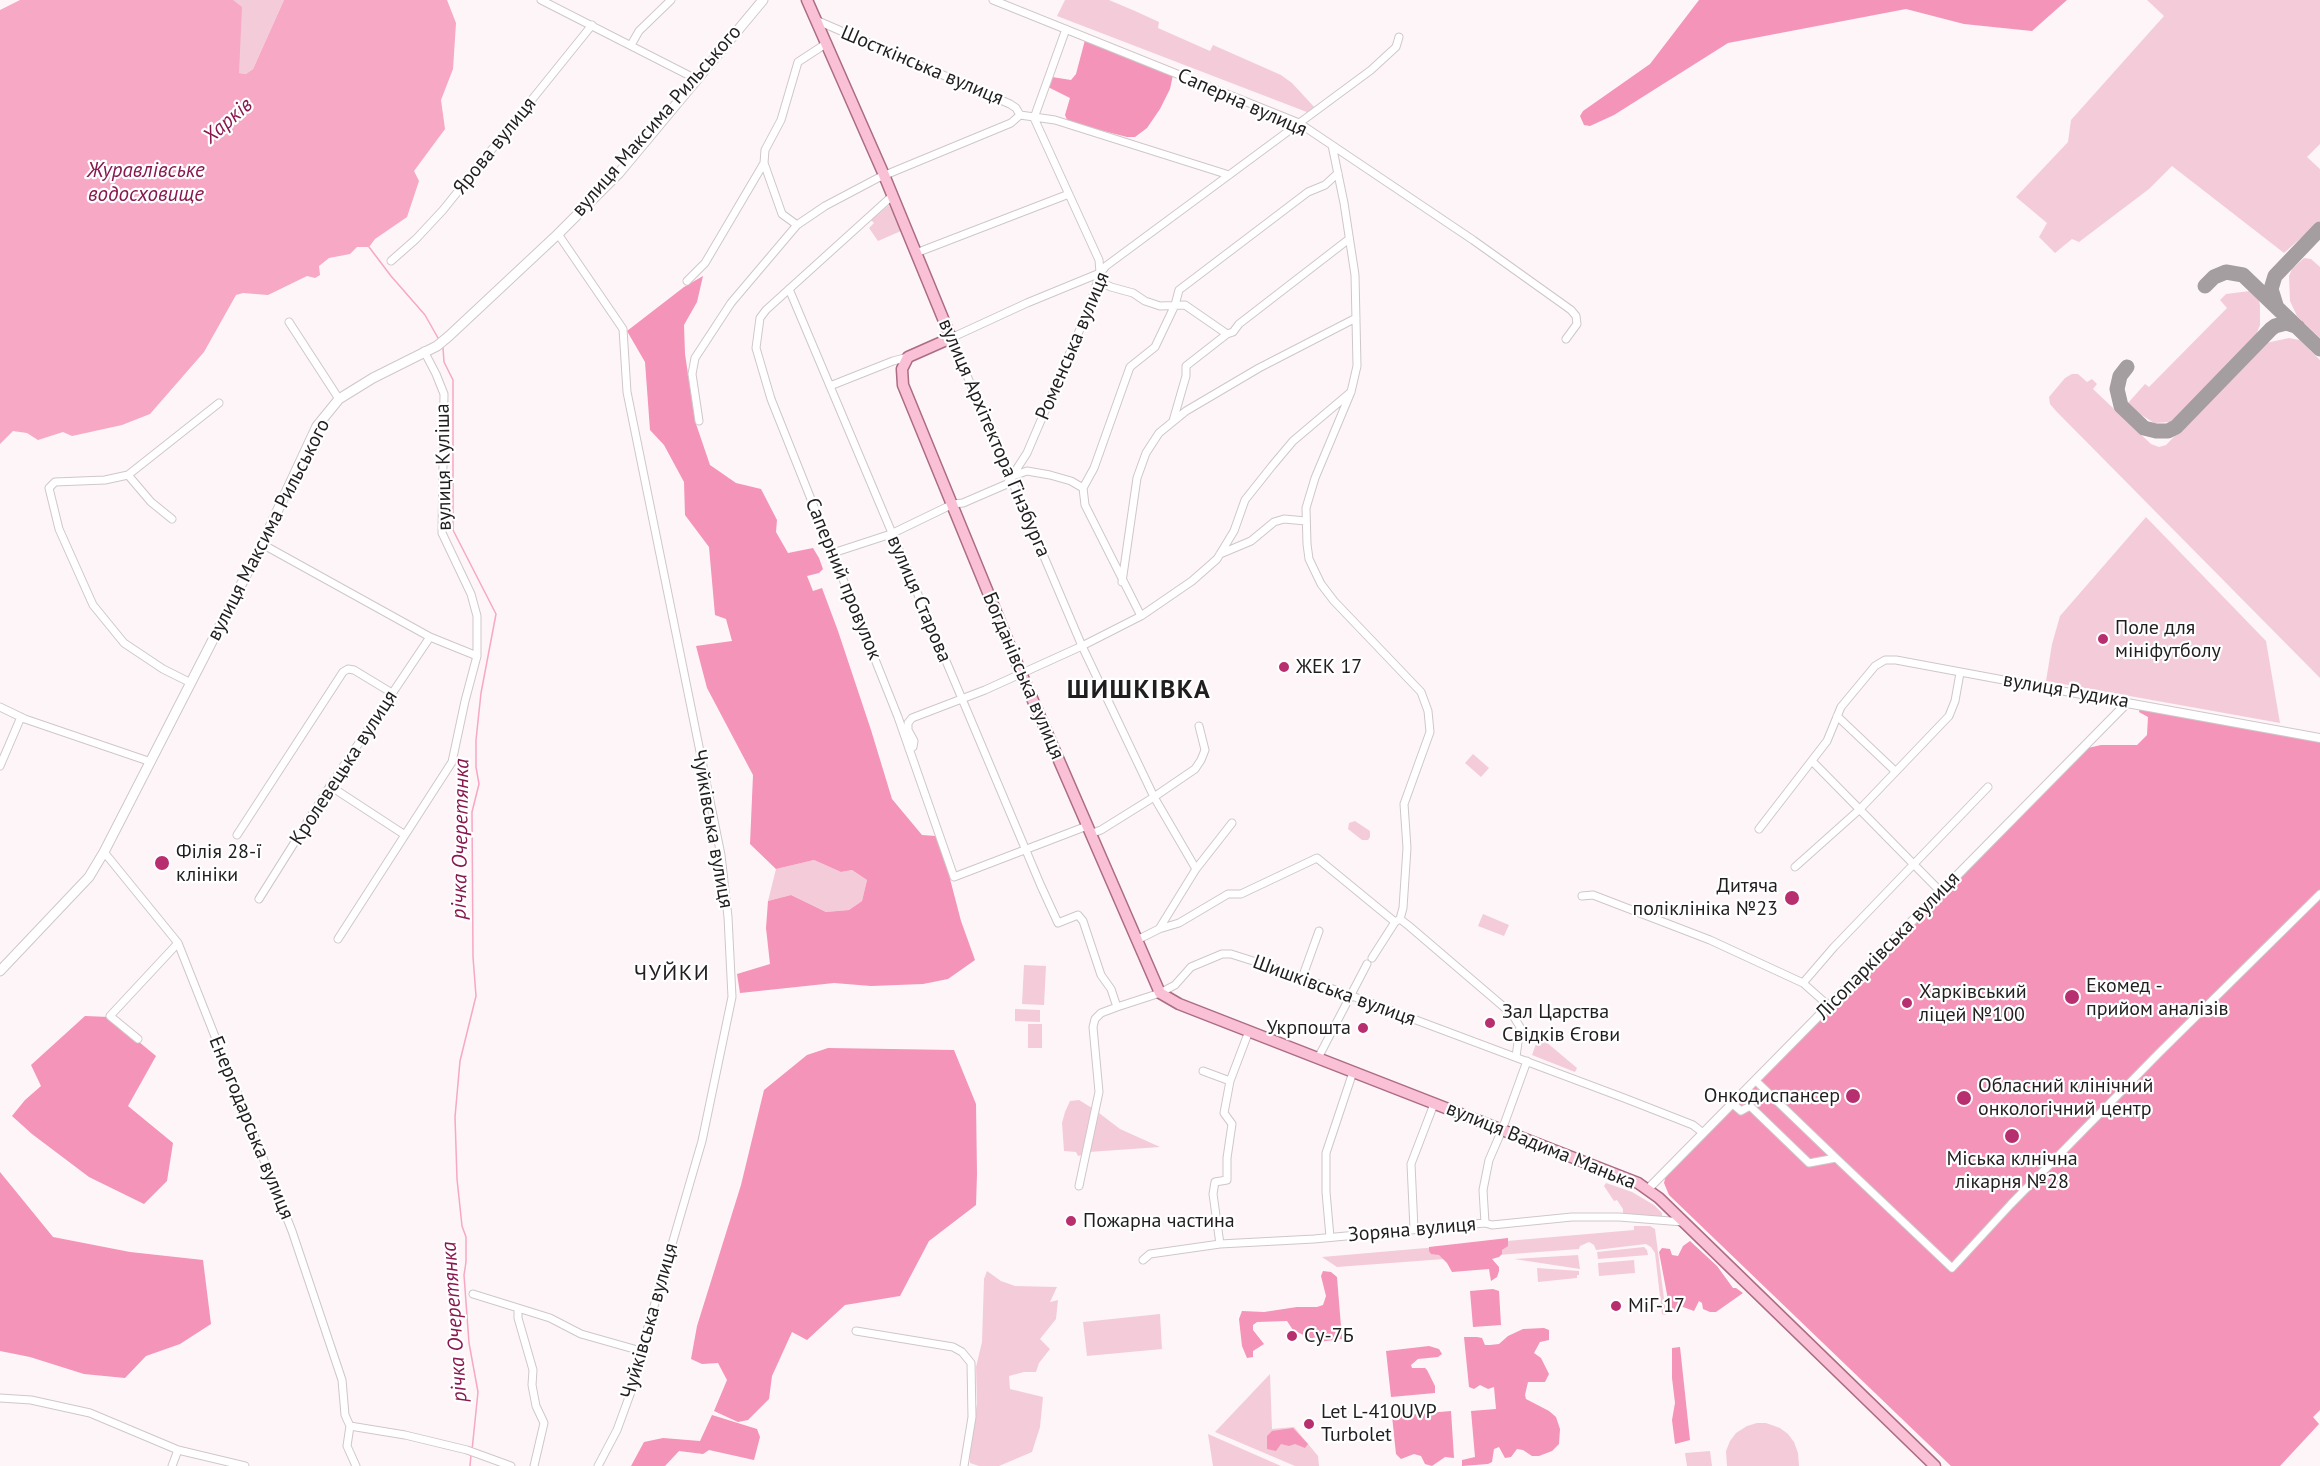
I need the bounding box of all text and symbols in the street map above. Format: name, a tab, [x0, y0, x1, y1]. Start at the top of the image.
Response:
street label: вулиця Максима Рильського	[567, 20, 747, 222]
street label: Шосткінська вулиця	[837, 21, 1007, 111]
street label: Саперна вулиця	[1173, 64, 1311, 142]
street label: Ярова вулиця	[448, 92, 542, 200]
water label: Харків	[198, 93, 258, 149]
water label: Журавлівське водосховище	[87, 158, 205, 208]
street label: Роменська вулиця	[1031, 268, 1115, 424]
street label: вулиця Архітектора Гінзбурга	[933, 315, 1055, 561]
street label: вулиця Куліша	[431, 403, 457, 531]
street label: вулиця Максима Рильського	[203, 415, 335, 645]
street label: Саперний провулок	[800, 494, 886, 664]
street label: вулиця Старова	[882, 532, 956, 666]
street label: Богданівська вулиця	[977, 589, 1069, 763]
place label: Поле для мініфутболу	[2115, 616, 2221, 663]
marker: Поле для мініфутболу	[2096, 632, 2110, 646]
place label: ЖЕК 17	[1296, 655, 1362, 679]
marker: ЖЕК 17	[1277, 660, 1291, 674]
street label: вулиця Рудика	[2001, 668, 2131, 714]
district label: ШИШКІВКА	[1067, 675, 1211, 707]
street label: Кролевецька вулиця	[285, 686, 403, 850]
street label: Чуйківська вулиця	[686, 748, 738, 910]
water label: річка Очеретянка	[447, 758, 475, 920]
place label: Філія 28-ї клініки	[176, 840, 262, 887]
marker: Філія 28-ї клініки	[153, 854, 171, 872]
street label: Лісопарківська вулиця	[1811, 867, 1965, 1025]
place label: Дитяча поліклініка №23	[1632, 874, 1778, 921]
marker: Дитяча поліклініка №23	[1783, 889, 1801, 907]
street label: Шишківська вулиця	[1249, 950, 1419, 1032]
district label: ЧУЙКИ	[634, 961, 710, 987]
place label: Екомед - прийом аналізів	[2086, 974, 2229, 1021]
place label: Харківський ліцей №100	[1919, 980, 2027, 1027]
marker: Екомед - прийом аналізів	[2063, 988, 2081, 1006]
marker: Харківський ліцей №100	[1900, 996, 1914, 1010]
place label: Зал Царства Свідків Єгови	[1502, 1000, 1620, 1047]
place label: Укрпошта	[1267, 1016, 1351, 1040]
marker: Зал Царства Свідків Єгови	[1483, 1016, 1497, 1030]
marker: Укрпошта	[1356, 1021, 1370, 1035]
street label: Енергодарська вулиця	[203, 1033, 299, 1223]
place label: Обласний клінічний онкологічний центр	[1978, 1074, 2153, 1121]
place label: Онкодиспансер	[1704, 1084, 1840, 1108]
marker: Онкодиспансер	[1844, 1087, 1862, 1105]
marker: Обласний клінічний онкологічний центр	[1955, 1089, 1973, 1107]
street label: вулиця Вадима Манька	[1443, 1097, 1639, 1195]
marker: Міська клнічна лікарня №28	[2003, 1127, 2021, 1145]
place label: Міська клнічна лікарня №28	[1946, 1147, 2078, 1194]
place label: Пожарна частина	[1083, 1209, 1235, 1233]
street label: Зоряна вулиця	[1347, 1212, 1477, 1248]
marker: Пожарна частина	[1064, 1214, 1078, 1228]
street label: Чуйківська вулиця	[616, 1240, 684, 1402]
water label: річка Очеретянка	[437, 1241, 473, 1403]
place label: МіГ-17	[1628, 1294, 1685, 1318]
marker: МіГ-17	[1609, 1299, 1623, 1313]
place label: Су-7Б	[1304, 1324, 1354, 1348]
marker: Су-7Б	[1285, 1329, 1299, 1343]
place label: Let L-410UVP Turbolet	[1321, 1400, 1437, 1447]
marker: Let L-410UVP Turbolet	[1302, 1417, 1316, 1431]

